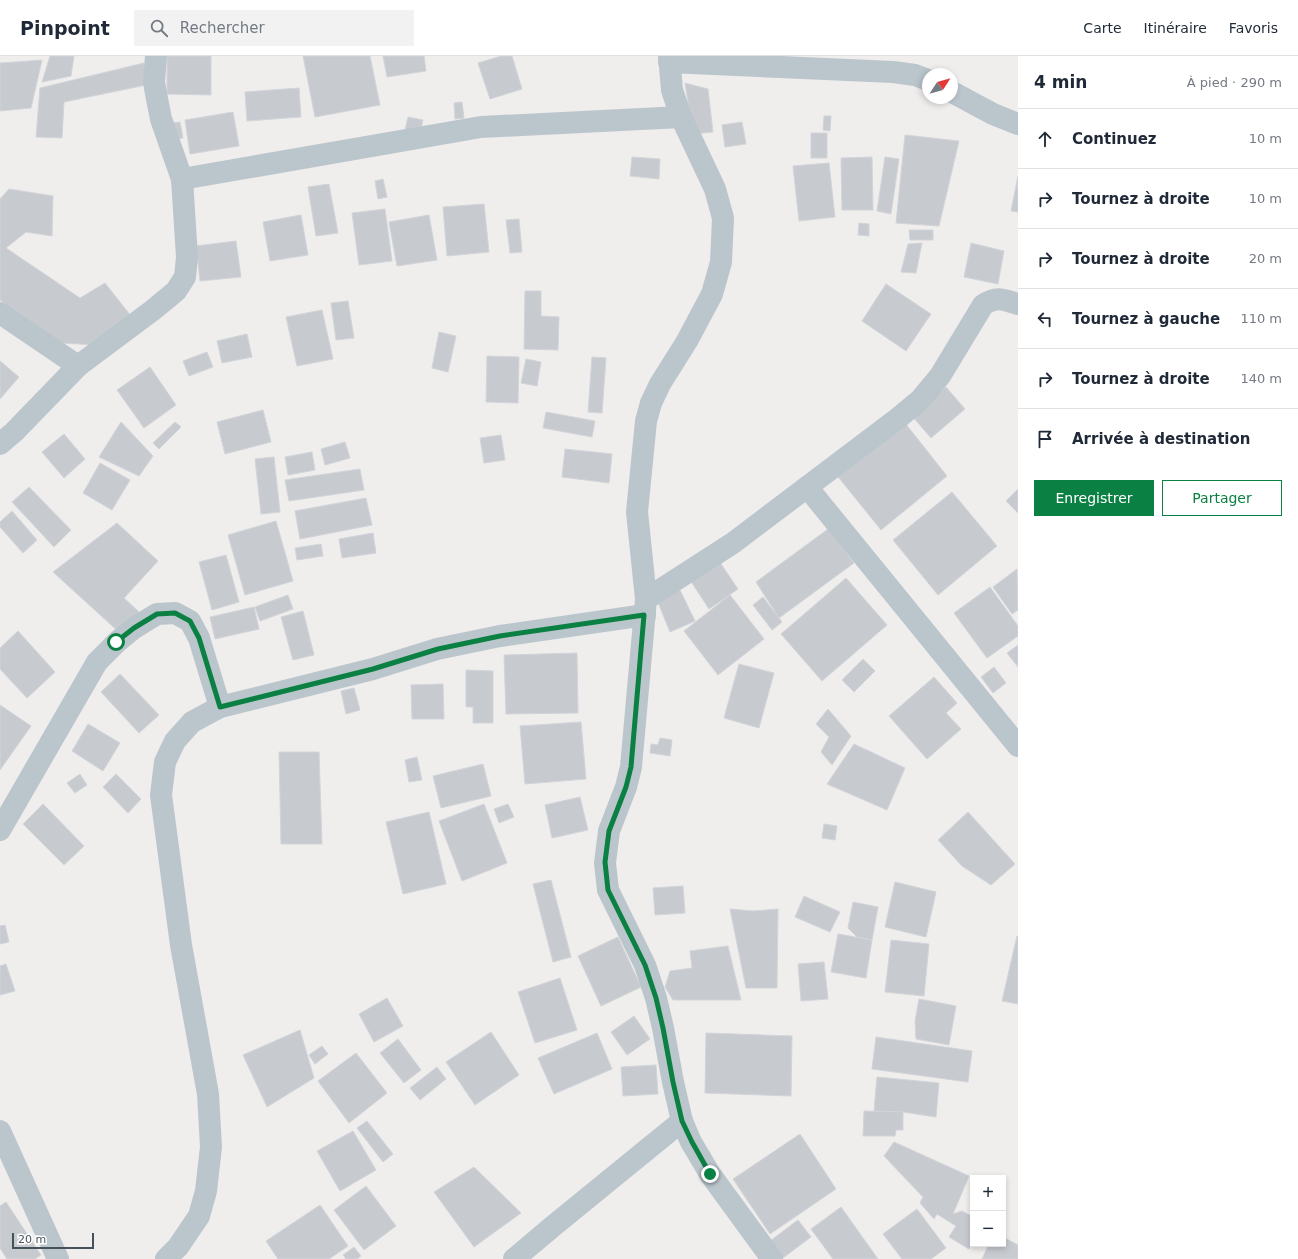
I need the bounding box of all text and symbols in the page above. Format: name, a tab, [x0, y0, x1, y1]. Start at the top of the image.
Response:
search box	[134, 10, 414, 46]
text: Pinpoint	[20, 17, 110, 39]
icon: search	[148, 17, 170, 39]
text: Rechercher	[180, 19, 265, 37]
text: Carte	[1083, 20, 1122, 36]
text: Itinéraire	[1144, 20, 1207, 36]
text: Favoris	[1229, 20, 1278, 36]
north arrow	[922, 68, 958, 104]
text: 4 min	[1034, 72, 1087, 92]
text: À pied · 290 m	[1187, 75, 1282, 90]
icon: ahead	[1034, 128, 1056, 150]
text: Continuez	[1072, 130, 1157, 148]
text: 10 m	[1249, 131, 1282, 146]
icon: right	[1034, 188, 1056, 210]
text: Tournez à droite	[1072, 190, 1210, 208]
text: 10 m	[1249, 191, 1282, 206]
icon: right	[1034, 248, 1056, 270]
text: Tournez à droite	[1072, 250, 1210, 268]
text: 20 m	[1249, 251, 1282, 266]
icon: left	[1034, 308, 1056, 330]
text: Tournez à gauche	[1072, 310, 1220, 328]
text: 110 m	[1240, 311, 1282, 326]
icon: right	[1034, 368, 1056, 390]
text: Tournez à droite	[1072, 370, 1210, 388]
text: 140 m	[1240, 371, 1282, 386]
icon: arrive	[1034, 428, 1056, 450]
text: Arrivée à destination	[1072, 430, 1250, 448]
button: Enregistrer	[1034, 480, 1154, 516]
button: Partager	[1162, 480, 1282, 516]
route start	[107, 633, 125, 651]
route end	[701, 1165, 719, 1183]
map controls	[970, 1175, 1006, 1247]
button: +	[970, 1175, 1006, 1211]
button: −	[970, 1211, 1006, 1247]
scale bar	[12, 1231, 94, 1250]
text: 20 m	[18, 1233, 46, 1246]

